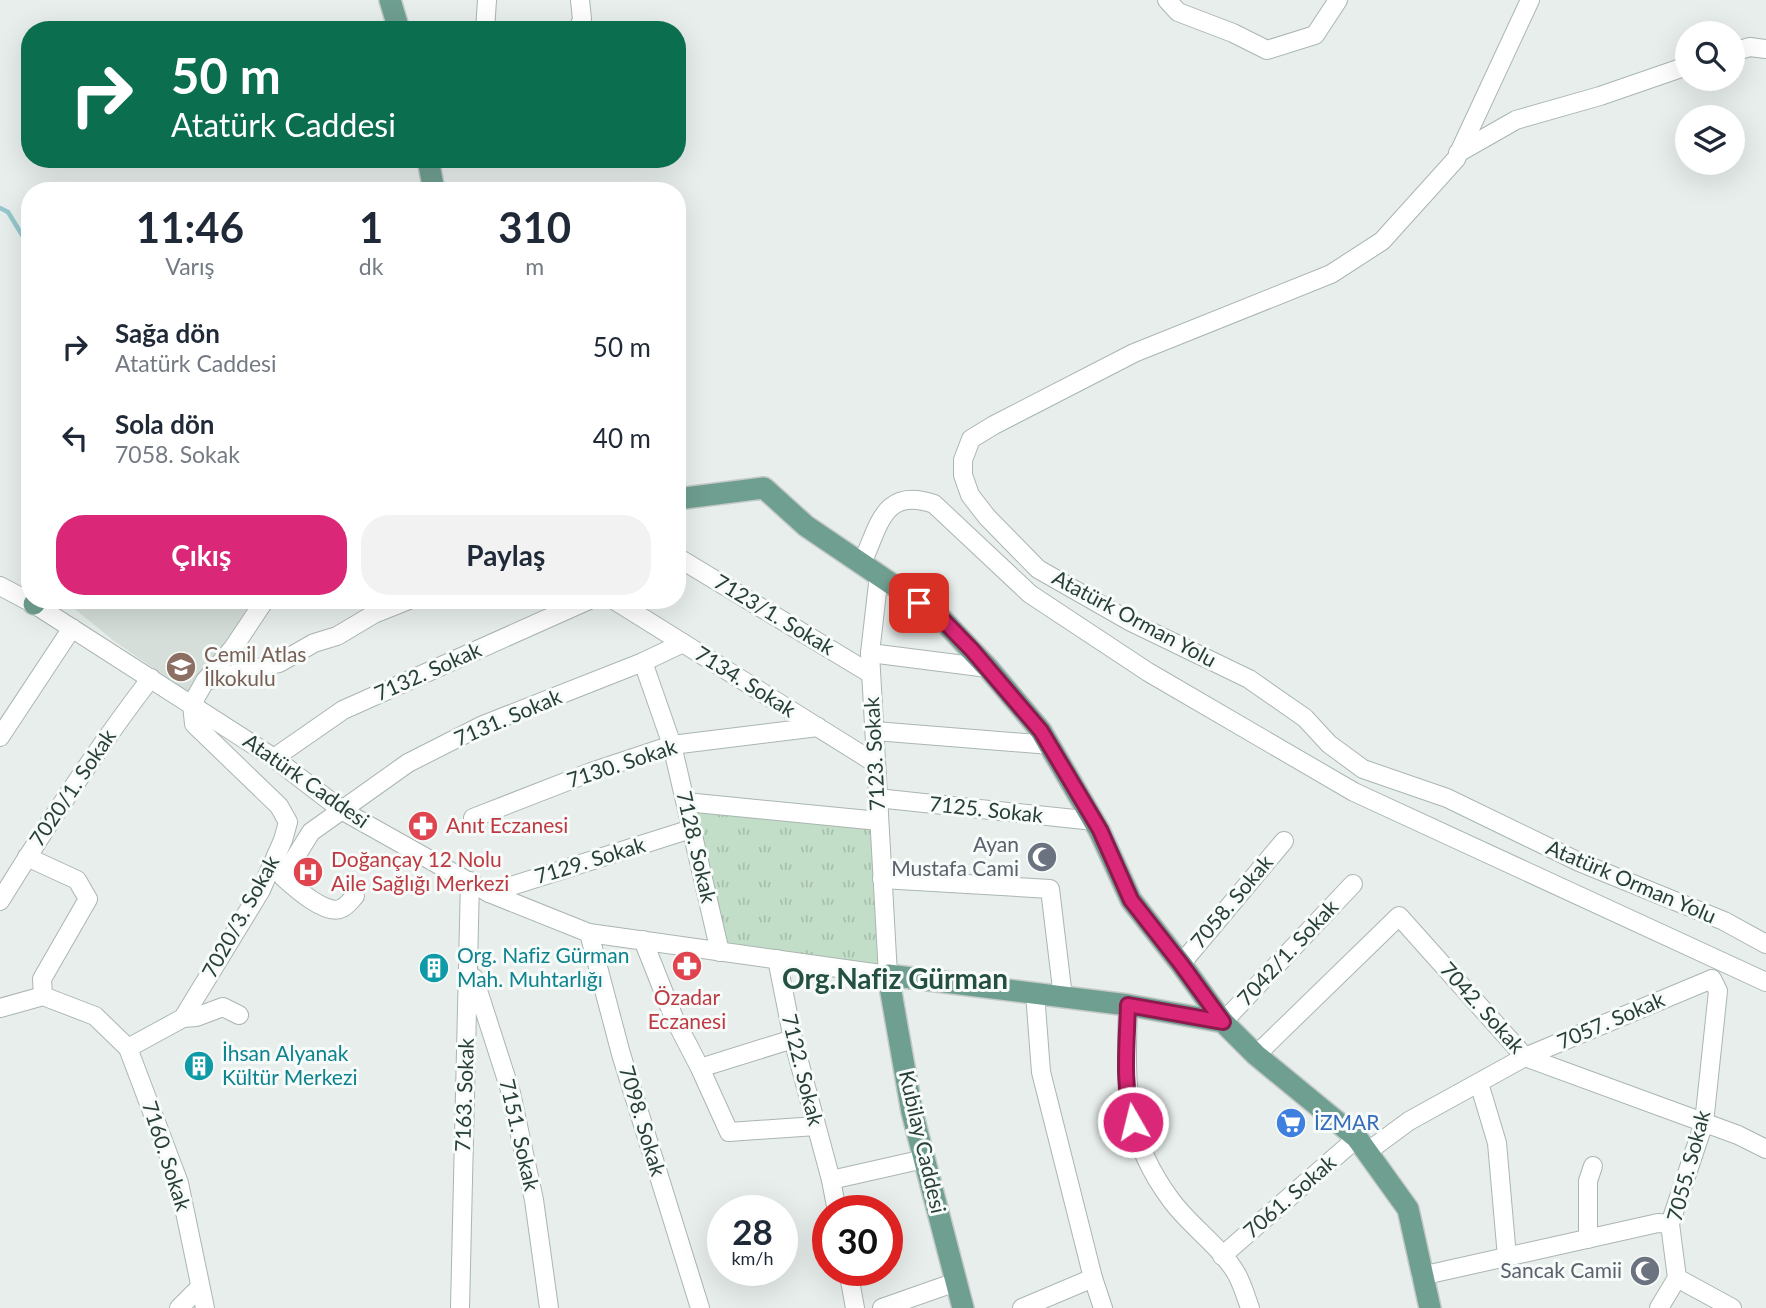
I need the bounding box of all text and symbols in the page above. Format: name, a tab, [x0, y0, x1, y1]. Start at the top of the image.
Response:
map controls	[1675, 21, 1745, 175]
button: search	[1675, 21, 1745, 91]
text: 50 m	[171, 46, 281, 104]
icon: right	[56, 49, 147, 140]
text: Atatürk Caddesi	[171, 105, 396, 144]
button: layers	[1675, 105, 1745, 175]
text: 11:46	[136, 202, 244, 252]
text: 1	[359, 202, 383, 252]
text: 310	[498, 202, 571, 252]
text: Varış	[165, 252, 214, 280]
text: dk	[359, 252, 383, 280]
text: m	[525, 252, 544, 280]
text: Sağa dön	[115, 317, 220, 349]
icon: right	[56, 328, 94, 366]
text: 50 m	[593, 331, 651, 363]
text: Atatürk Caddesi	[115, 349, 277, 377]
text: Sola dön	[115, 408, 215, 440]
icon: left	[56, 419, 94, 457]
text: 40 m	[593, 422, 651, 454]
text: 7058. Sokak	[115, 440, 240, 468]
button: Çıkış	[56, 515, 347, 595]
button: Paylaş	[361, 515, 651, 595]
street label: Atatürk Orman Yolu	[1049, 564, 1221, 671]
street label: 7123/1. Sokak	[710, 568, 840, 660]
pin	[889, 573, 949, 633]
icon: arrive	[900, 584, 938, 622]
street label: 7132. Sokak	[370, 636, 485, 705]
street label: 7134. Sokak	[691, 640, 801, 722]
place label: Cemil Atlas İlkokulu	[204, 641, 306, 690]
school or university icon: Cemil Atlas İlkokulu	[164, 650, 198, 684]
street label: 7131. Sokak	[450, 683, 565, 750]
street label: 7123. Sokak	[858, 696, 889, 812]
street label: 7020/1. Sokak	[23, 724, 120, 850]
street label: Atatürk Caddesi	[239, 727, 374, 832]
street label: 7130. Sokak	[563, 733, 680, 792]
street label: 7128. Sokak	[672, 788, 723, 905]
street label: 7125. Sokak	[928, 790, 1045, 827]
pharmacy icon: Anıt Eczanesi	[406, 809, 440, 843]
place label: Anıt Eczanesi	[446, 812, 568, 837]
street label: 7129. Sokak	[531, 831, 648, 888]
place label: Ayan Mustafa Cami	[891, 831, 1019, 880]
street label: Atatürk Orman Yolu	[1543, 834, 1720, 928]
mosque icon: Ayan Mustafa Cami	[1025, 840, 1059, 874]
place label: Doğançay 12 Nolu Aile Sağlığı Merkezi	[331, 846, 509, 895]
street label: 7058. Sokak	[1185, 849, 1277, 953]
street label: 7020/3. Sokak	[196, 851, 284, 982]
hospital icon: Doğançay 12 Nolu Aile Sağlığı Merkezi	[291, 855, 325, 889]
street label: 7042/1. Sokak	[1231, 894, 1343, 1010]
place label: Org. Nafiz Gürman Mah. Muhtarlığı	[457, 942, 629, 991]
pharmacy icon: Özadar Eczanesi	[670, 949, 704, 983]
building icon: Org. Nafiz Gürman Mah. Muhtarlığı	[417, 951, 451, 985]
street label: 7042. Sokak	[1436, 956, 1531, 1058]
district label: Org.Nafiz Gürman	[782, 961, 1008, 995]
place label: Özadar Eczanesi	[648, 984, 726, 1033]
street label: 7057. Sokak	[1553, 986, 1668, 1053]
street label: 7122. Sokak	[778, 1011, 829, 1128]
street label: 7163. Sokak	[449, 1037, 478, 1152]
place label: İhsan Alyanak Kültür Merkezi	[222, 1040, 357, 1089]
building icon: İhsan Alyanak Kültür Merkezi	[182, 1049, 216, 1083]
street label: 7098. Sokak	[615, 1062, 672, 1179]
street label: Kubilay Caddesi	[895, 1068, 952, 1216]
street label: 7151. Sokak	[495, 1076, 546, 1193]
position arrow	[1096, 1085, 1170, 1159]
street label: 7160. Sokak	[138, 1097, 197, 1214]
supermarket icon: İZMAR	[1274, 1106, 1308, 1140]
street label: 7055. Sokak	[1661, 1107, 1714, 1224]
place label: İZMAR	[1314, 1109, 1380, 1134]
street label: 7061. Sokak	[1238, 1149, 1341, 1243]
speed limit sign: 30	[812, 1195, 903, 1286]
text: 28	[732, 1210, 773, 1252]
text: km/h	[731, 1247, 774, 1269]
mosque icon: Sancak Camii	[1628, 1254, 1662, 1288]
place label: Sancak Camii	[1500, 1257, 1622, 1282]

